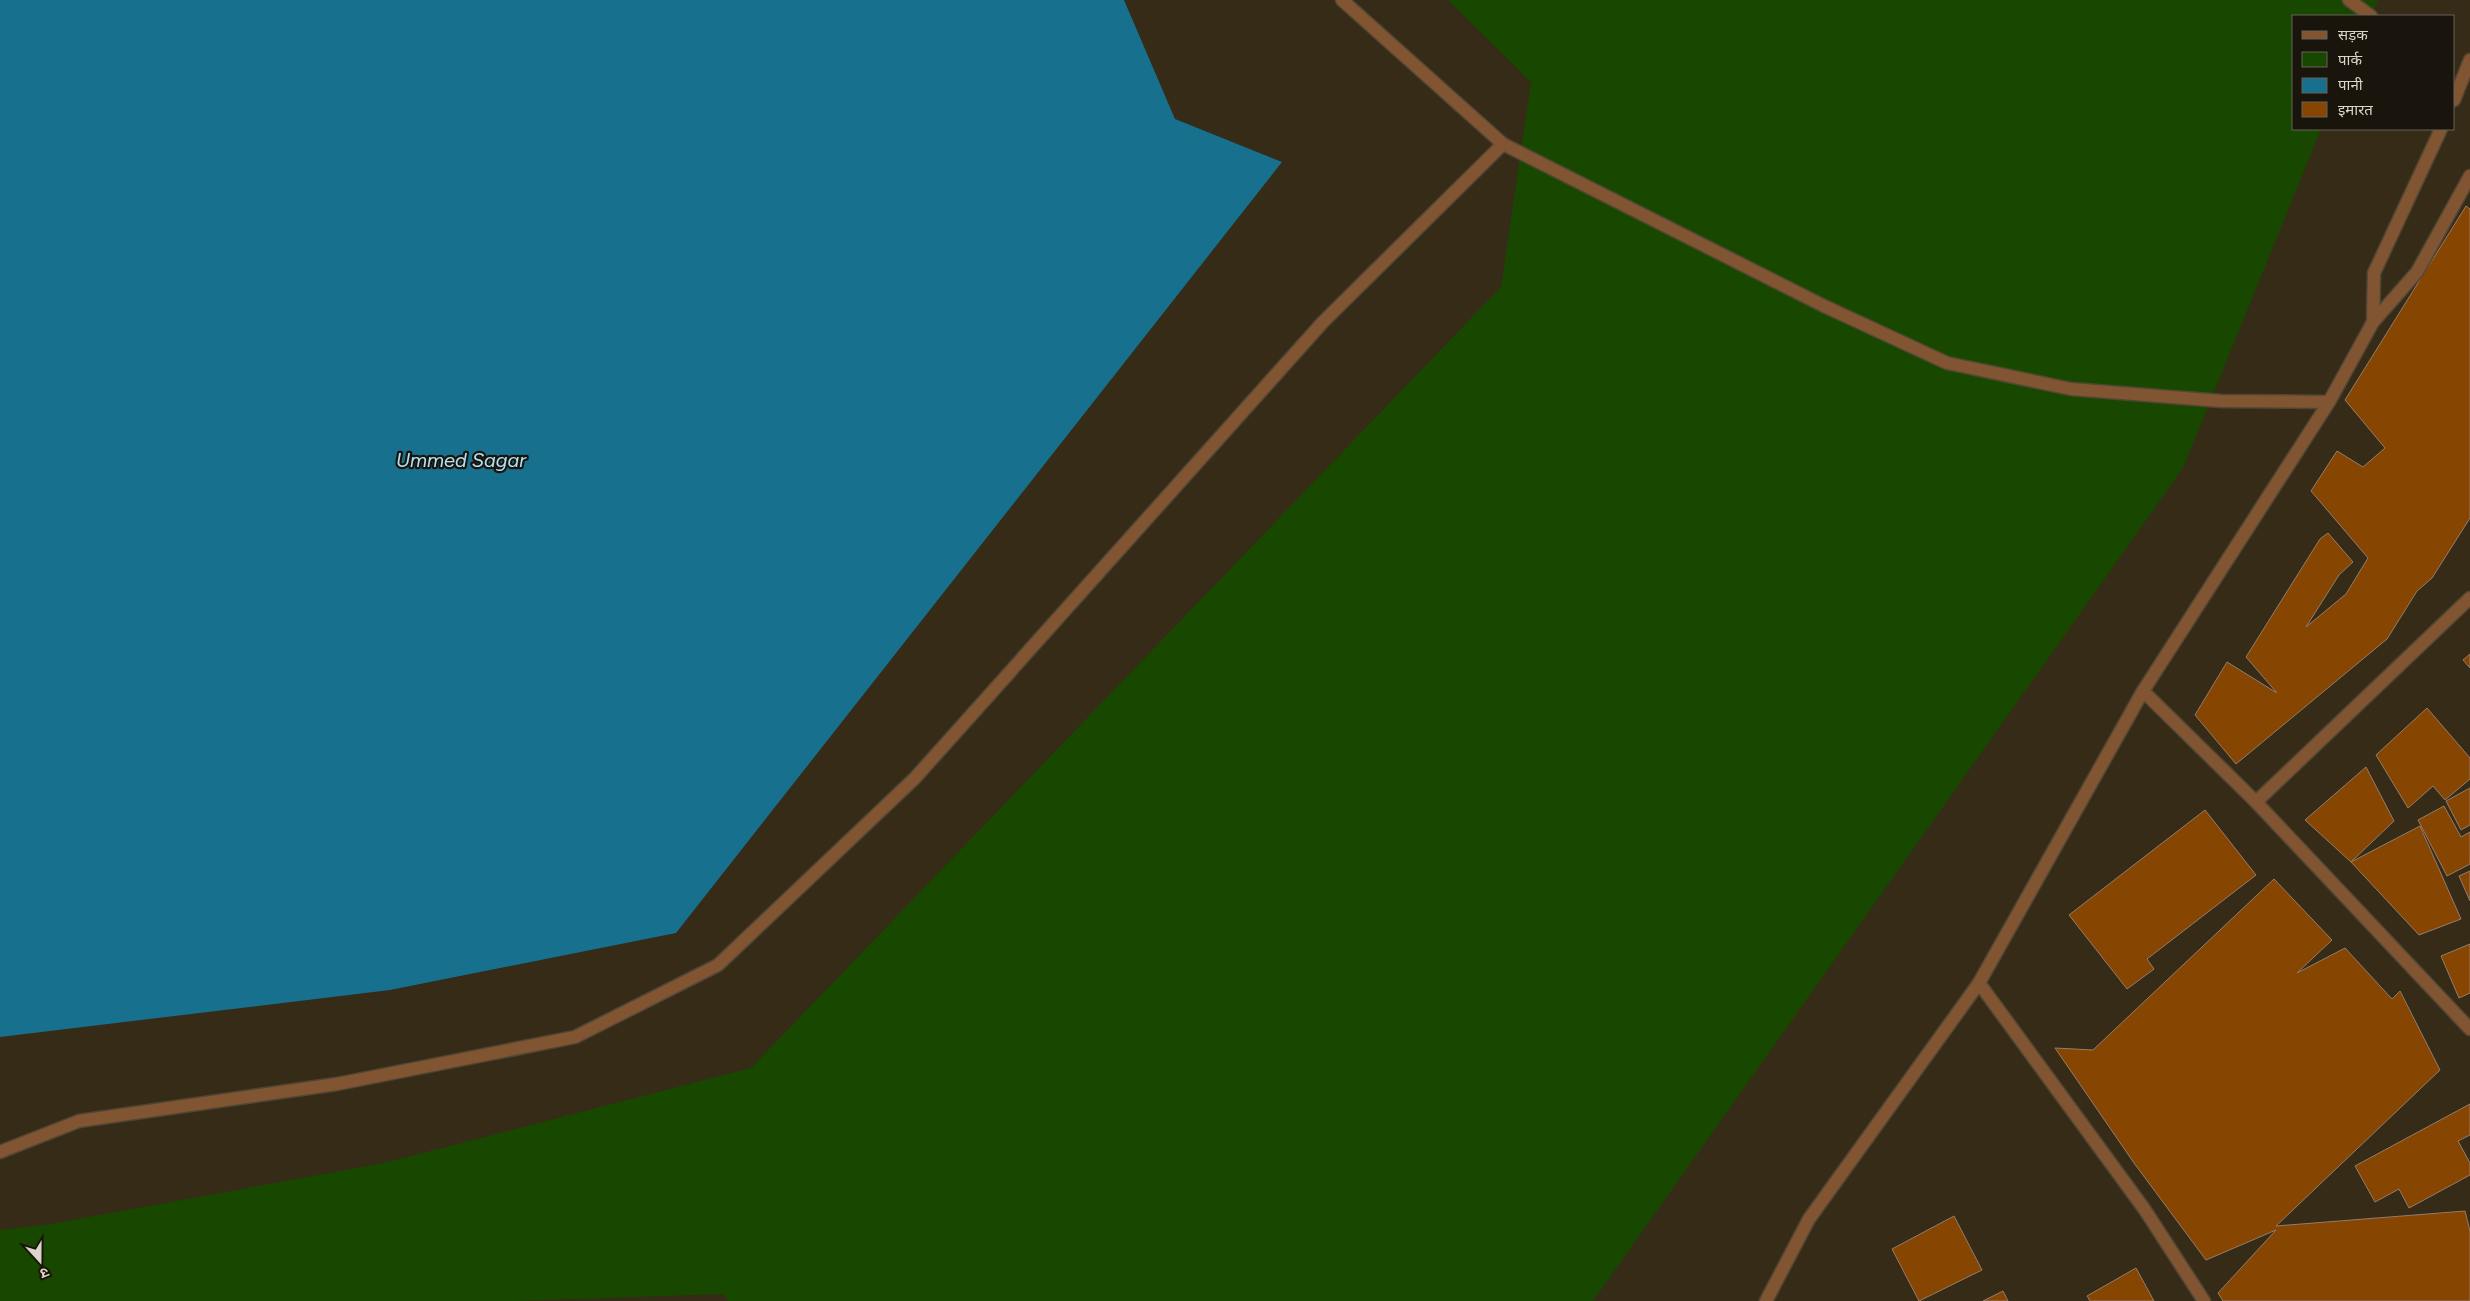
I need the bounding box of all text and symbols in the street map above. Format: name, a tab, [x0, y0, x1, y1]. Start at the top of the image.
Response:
legend	[2292, 15, 2455, 130]
text: सड़क	[2338, 26, 2368, 44]
text: पार्क	[2338, 51, 2362, 69]
text: पानी	[2338, 76, 2364, 94]
text: इमारत	[2338, 101, 2373, 119]
water label: Ummed Sagar	[396, 448, 527, 472]
north arrow	[15, 1236, 65, 1286]
text: उ	[37, 1263, 51, 1282]

